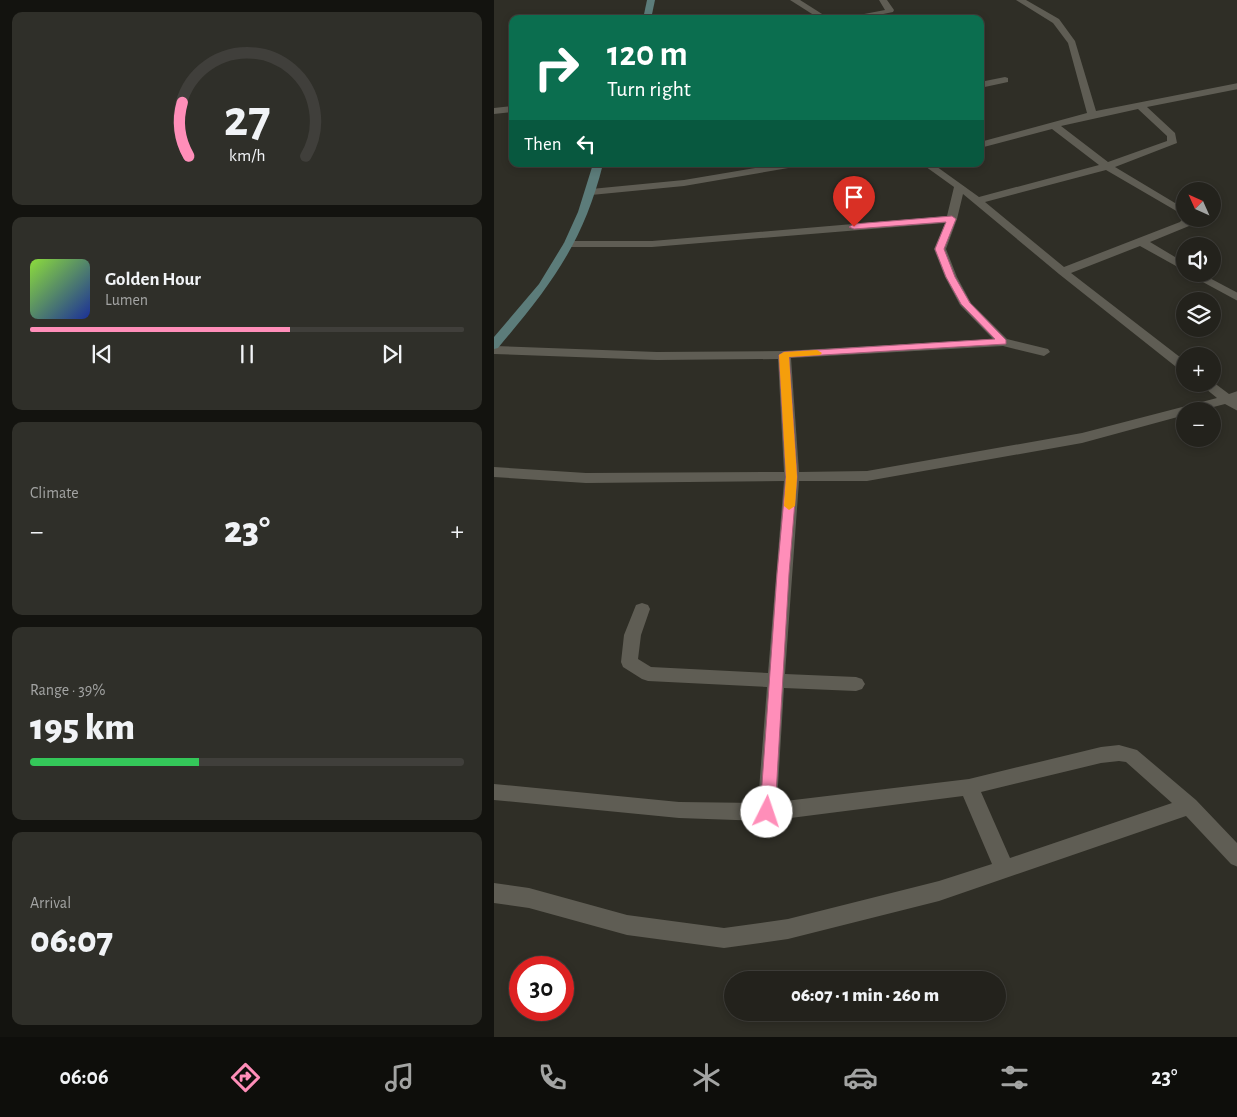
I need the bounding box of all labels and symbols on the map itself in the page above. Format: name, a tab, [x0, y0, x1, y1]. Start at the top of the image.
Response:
pin	[833, 176, 875, 227]
north arrow	[1176, 182, 1222, 228]
position arrow	[740, 785, 792, 837]
speed limit sign: 30	[509, 956, 574, 1021]

